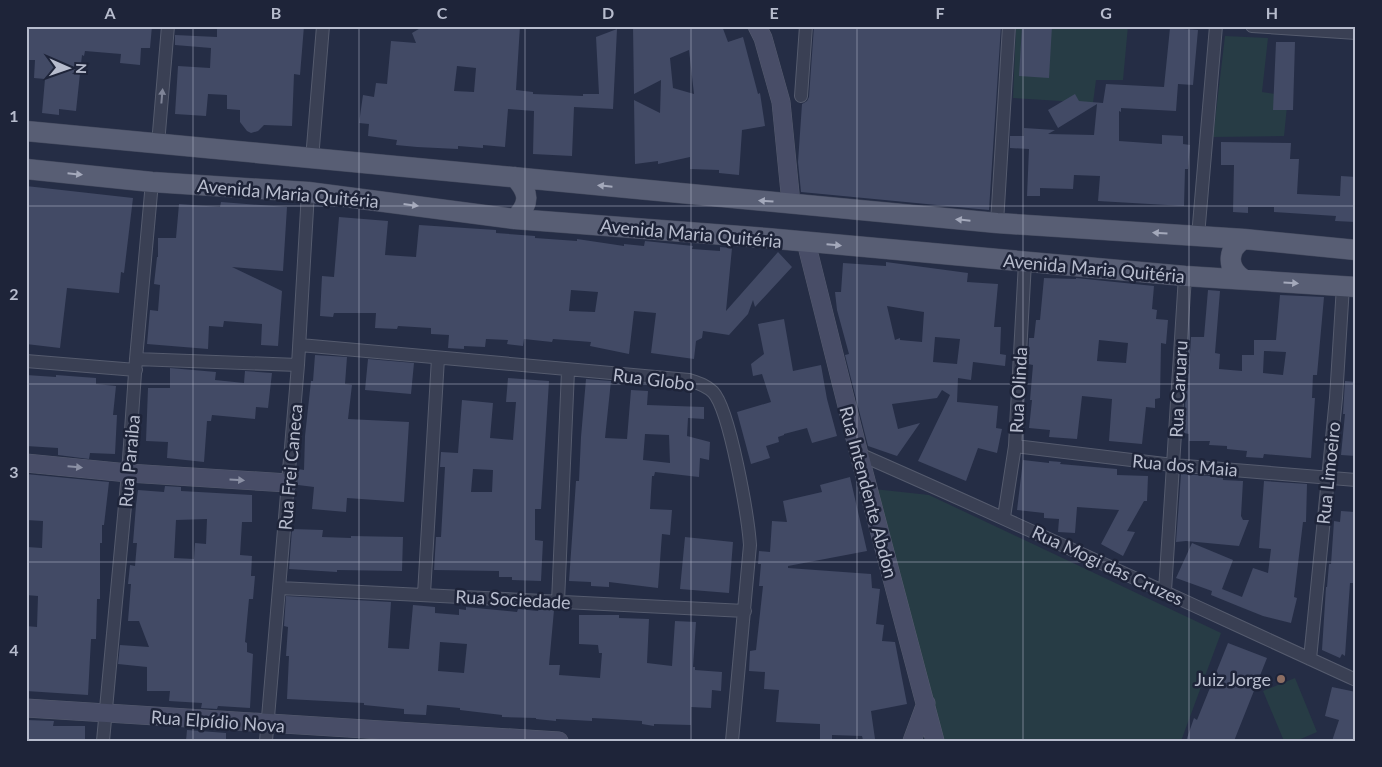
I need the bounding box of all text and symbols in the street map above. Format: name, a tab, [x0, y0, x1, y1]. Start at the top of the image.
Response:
text: A	[103, 3, 116, 22]
text: B	[271, 3, 281, 22]
text: C	[437, 3, 448, 22]
text: D	[602, 3, 614, 22]
text: E	[769, 3, 779, 22]
text: F	[935, 3, 945, 22]
text: G	[1100, 3, 1112, 22]
text: H	[1266, 3, 1278, 22]
north arrow	[42, 42, 92, 92]
text: N	[73, 63, 90, 74]
one-way arrow	[158, 87, 166, 103]
text: 1	[9, 106, 19, 125]
one-way arrow	[67, 170, 83, 178]
street label: Avenida Maria Quitéria	[196, 174, 380, 212]
one-way arrow	[596, 182, 612, 190]
one-way arrow	[758, 197, 774, 205]
one-way arrow	[403, 201, 419, 209]
street label: Avenida Maria Quitéria	[599, 214, 783, 252]
one-way arrow	[955, 216, 971, 224]
one-way arrow	[1152, 229, 1168, 237]
one-way arrow	[826, 241, 842, 249]
street label: Avenida Maria Quitéria	[1002, 249, 1186, 287]
one-way arrow	[1284, 279, 1300, 287]
text: 2	[9, 284, 19, 303]
street label: Rua Caruaru	[1164, 340, 1192, 438]
street label: Rua Olinda	[1005, 346, 1031, 434]
street label: Rua Globo	[612, 363, 696, 395]
street label: Rua Frei Caneca	[274, 403, 306, 531]
street label: Rua Intendente Abdon	[835, 404, 903, 580]
street label: Rua Paraiba	[114, 414, 144, 508]
street label: Rua Limoeiro	[1312, 420, 1344, 526]
street label: Rua dos Maia	[1131, 449, 1239, 481]
text: 3	[9, 462, 19, 481]
one-way arrow	[67, 464, 83, 472]
one-way arrow	[229, 476, 245, 484]
street label: Rua Mogi das Cruzes	[1029, 520, 1187, 610]
street label: Rua Sociedade	[455, 585, 571, 613]
text: 4	[9, 640, 19, 659]
place label: Juiz Jorge	[1195, 668, 1271, 690]
marker: Juiz Jorge	[1275, 673, 1287, 685]
street label: Rua Elpídio Nova	[150, 705, 286, 737]

